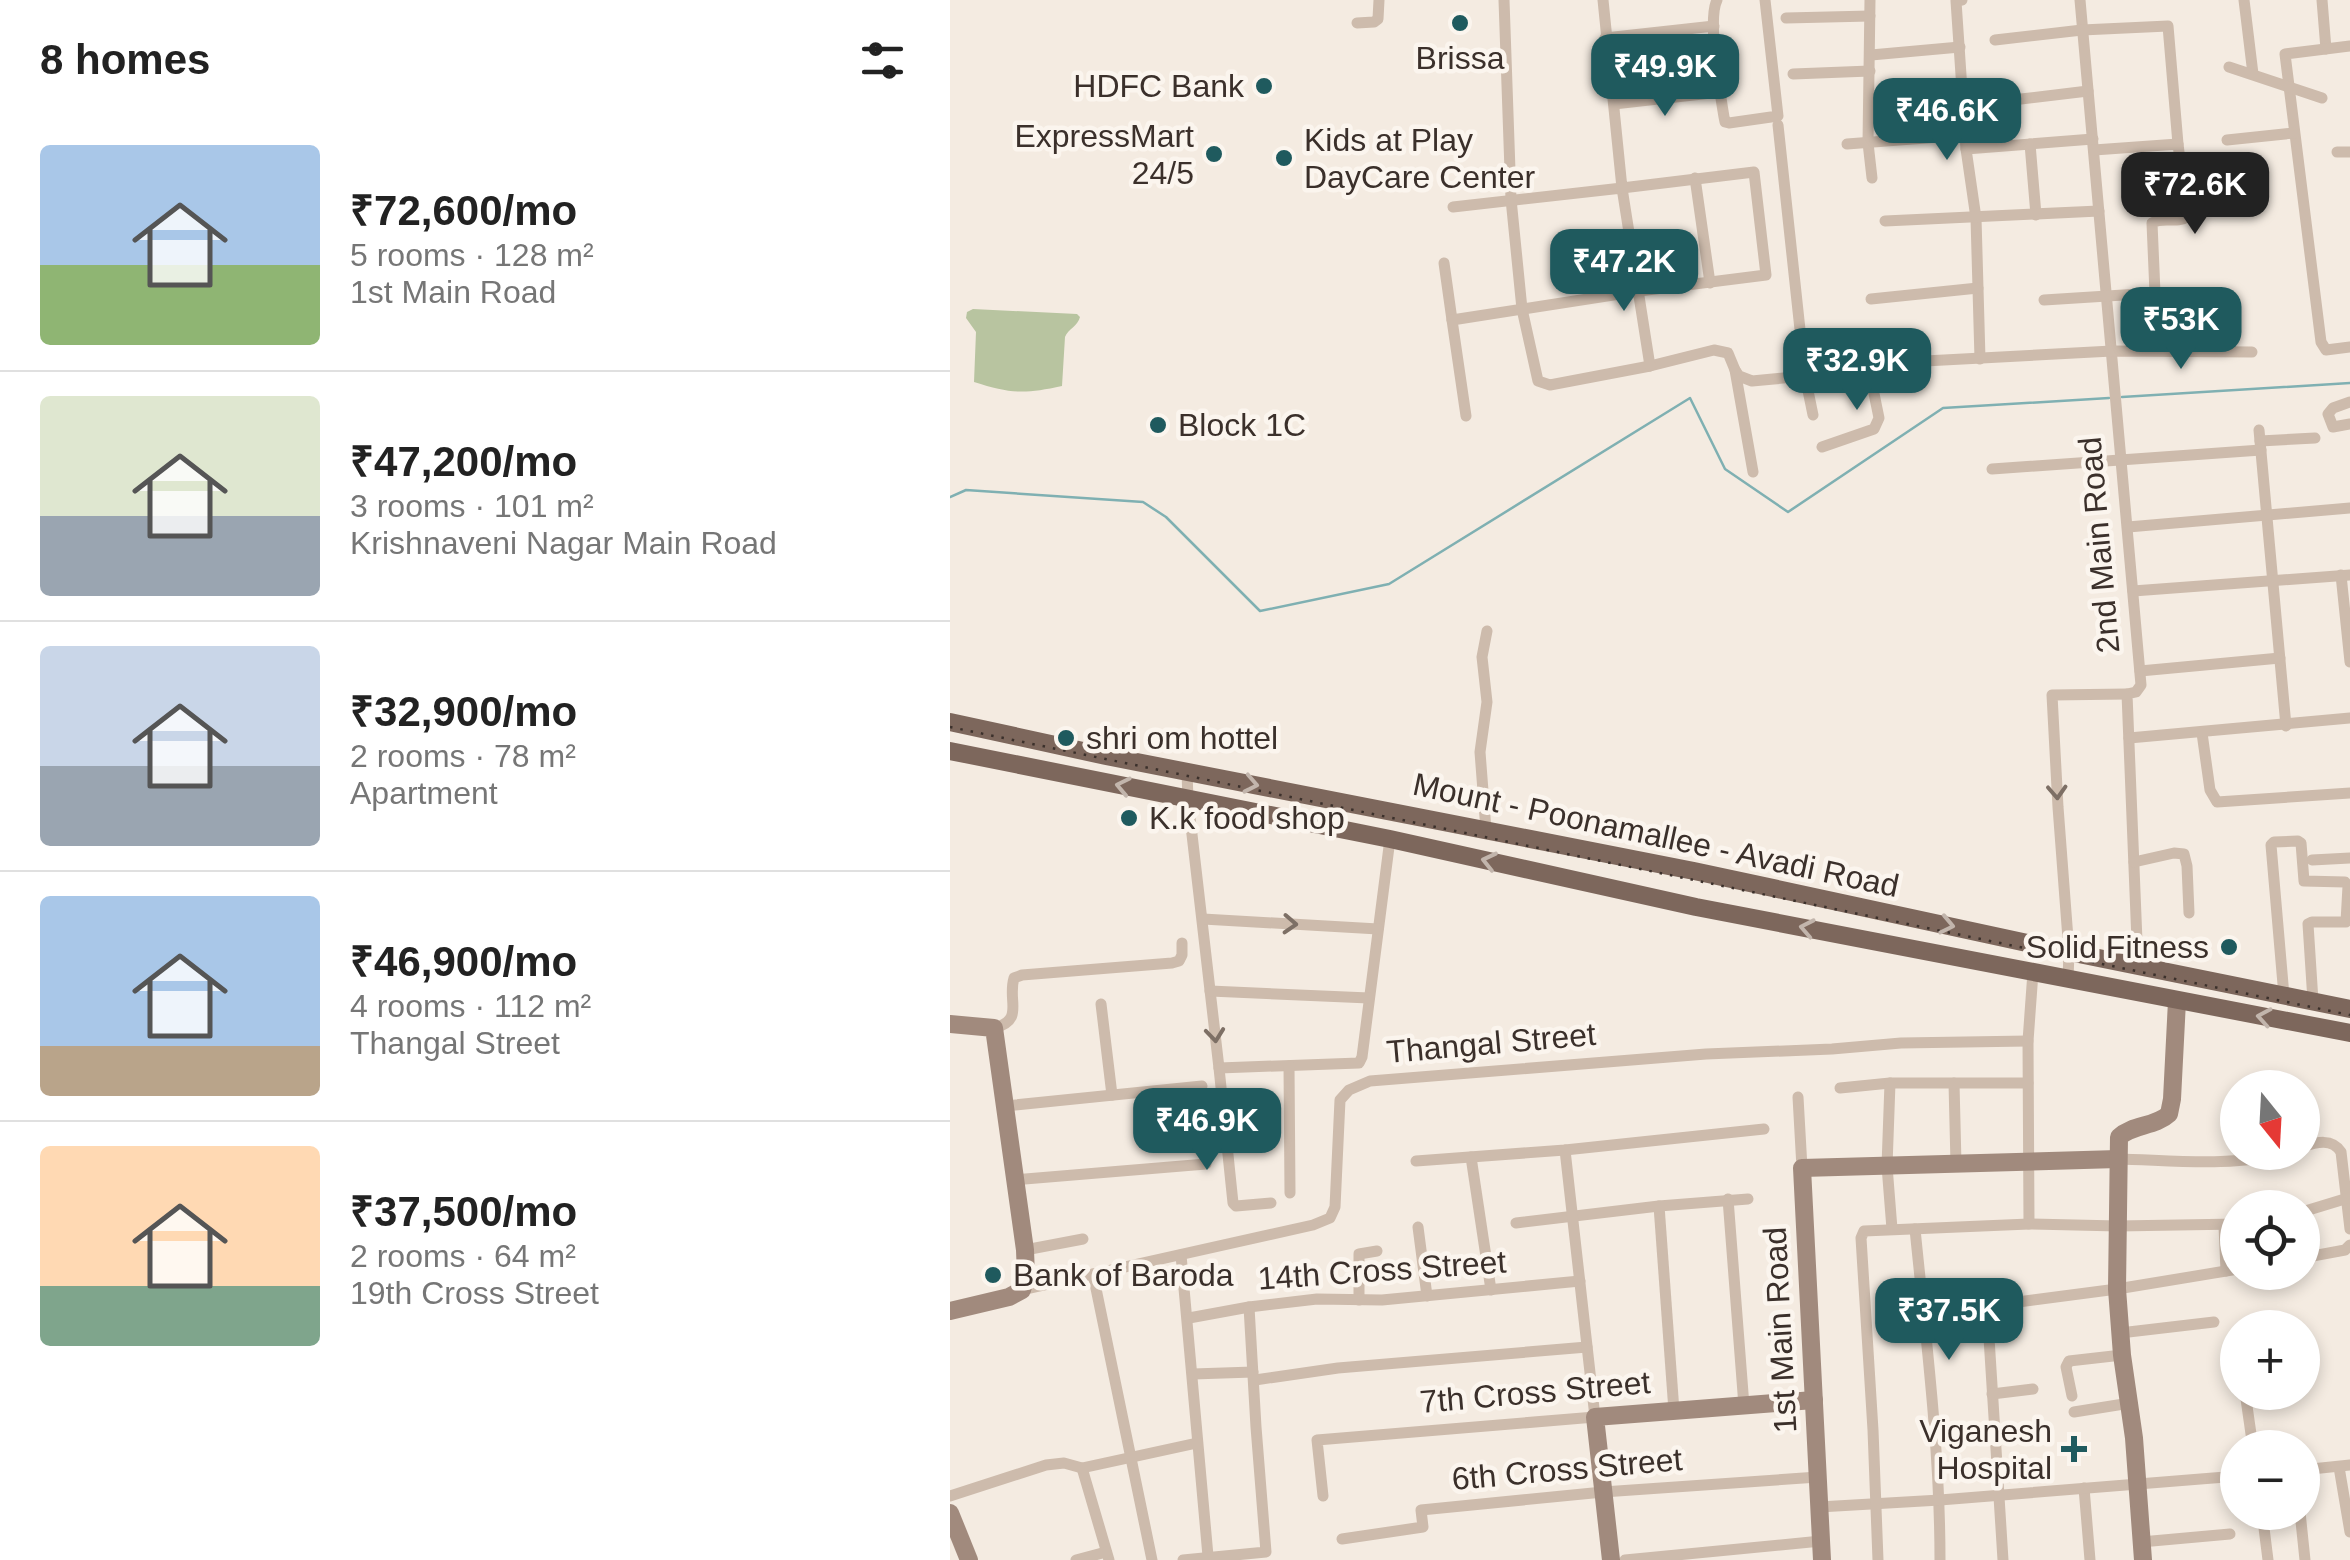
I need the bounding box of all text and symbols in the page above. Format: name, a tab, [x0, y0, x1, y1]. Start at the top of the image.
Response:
marker: Brissa	[1449, 12, 1471, 34]
icon: filters	[855, 33, 910, 88]
pin: ₹49.9K	[1584, 34, 1746, 119]
text: 8 homes	[40, 36, 210, 83]
place label: Brissa	[1416, 40, 1505, 76]
text: ₹49.9K	[1613, 48, 1717, 84]
place label: HDFC Bank	[1073, 68, 1245, 104]
marker: HDFC Bank	[1253, 75, 1275, 97]
pin: ₹46.6K	[1866, 78, 2028, 163]
text: ₹46.6K	[1895, 92, 1999, 128]
place label: ExpressMart 24/5	[1014, 118, 1194, 191]
place label: Kids at Play DayCare Center	[1304, 122, 1536, 195]
marker: ExpressMart 24/5	[1203, 143, 1225, 165]
marker: Kids at Play DayCare Center	[1273, 147, 1295, 169]
pin: ₹72.6K	[2114, 152, 2276, 237]
text: ₹72.6K	[2143, 166, 2247, 202]
icon: home	[120, 185, 240, 305]
text: ₹72,600/mo	[350, 187, 577, 234]
pin: ₹47.2K	[1543, 229, 1705, 314]
text: 5 rooms · 128 m²	[350, 237, 594, 273]
text: ₹47.2K	[1572, 243, 1676, 279]
text: 1st Main Road	[350, 274, 556, 310]
pin: ₹53K	[2122, 287, 2240, 372]
text: ₹53K	[2142, 301, 2220, 337]
pin: ₹32.9K	[1776, 328, 1938, 413]
text: ₹32.9K	[1805, 342, 1909, 378]
place label: Block 1C	[1178, 407, 1306, 443]
marker: Block 1C	[1147, 414, 1169, 436]
street label: 2nd Main Road	[2072, 435, 2126, 655]
icon: home	[120, 436, 240, 556]
text: ₹47,200/mo	[350, 438, 577, 485]
text: 3 rooms · 101 m²	[350, 488, 594, 524]
text: Krishnaveni Nagar Main Road	[350, 525, 777, 561]
icon: home	[120, 686, 240, 806]
text: ₹32,900/mo	[350, 688, 577, 735]
place label: shri om hottel	[1086, 720, 1278, 756]
marker: shri om hottel	[1055, 727, 1077, 749]
text: 2 rooms · 78 m²	[350, 738, 576, 774]
street label: Mount - Poonamallee - Avadi Road	[1410, 766, 1902, 904]
one-way arrow	[1242, 773, 1259, 794]
text: Apartment	[350, 775, 498, 811]
one-way arrow	[1115, 777, 1132, 798]
one-way arrow	[2046, 785, 2067, 801]
place label: K.k food shop	[1149, 800, 1345, 836]
marker: K.k food shop	[1118, 807, 1140, 829]
one-way arrow	[1481, 852, 1498, 873]
one-way arrow	[1283, 913, 1299, 934]
one-way arrow	[1938, 914, 1955, 935]
one-way arrow	[1799, 919, 1816, 940]
place label: Solid Fitness	[2026, 929, 2209, 965]
icon: home	[120, 936, 240, 1056]
marker: Solid Fitness	[2218, 936, 2240, 958]
text: ₹46,900/mo	[350, 938, 577, 985]
text: 4 rooms · 112 m²	[350, 988, 591, 1024]
one-way arrow	[2255, 1007, 2272, 1028]
street label: Thangal Street	[1385, 1016, 1597, 1070]
text: Thangal Street	[350, 1025, 560, 1061]
one-way arrow	[1204, 1028, 1225, 1044]
north arrow	[2220, 1070, 2320, 1170]
map controls	[2220, 1070, 2320, 1530]
pin: ₹46.9K	[1126, 1088, 1288, 1173]
text: ₹46.9K	[1155, 1102, 1259, 1138]
icon: home	[120, 1186, 240, 1306]
text: ₹37,500/mo	[350, 1188, 577, 1235]
button: locate	[2220, 1190, 2320, 1290]
street label: 1st Main Road	[1757, 1226, 1803, 1434]
text: 2 rooms · 64 m²	[350, 1238, 576, 1274]
street label: 14th Cross Street	[1257, 1243, 1508, 1297]
place label: Bank of Baroda	[1013, 1257, 1234, 1293]
marker: Bank of Baroda	[982, 1264, 1004, 1286]
text: 19th Cross Street	[350, 1275, 599, 1311]
pin: ₹37.5K	[1868, 1278, 2030, 1363]
text: ₹37.5K	[1897, 1292, 2001, 1328]
button: +	[2220, 1310, 2320, 1410]
street label: 7th Cross Street	[1418, 1364, 1652, 1420]
place label: Viganesh Hospital	[1919, 1413, 2052, 1486]
button: −	[2220, 1430, 2320, 1530]
marker: Viganesh Hospital	[2061, 1436, 2087, 1462]
street label: 6th Cross Street	[1450, 1441, 1684, 1497]

